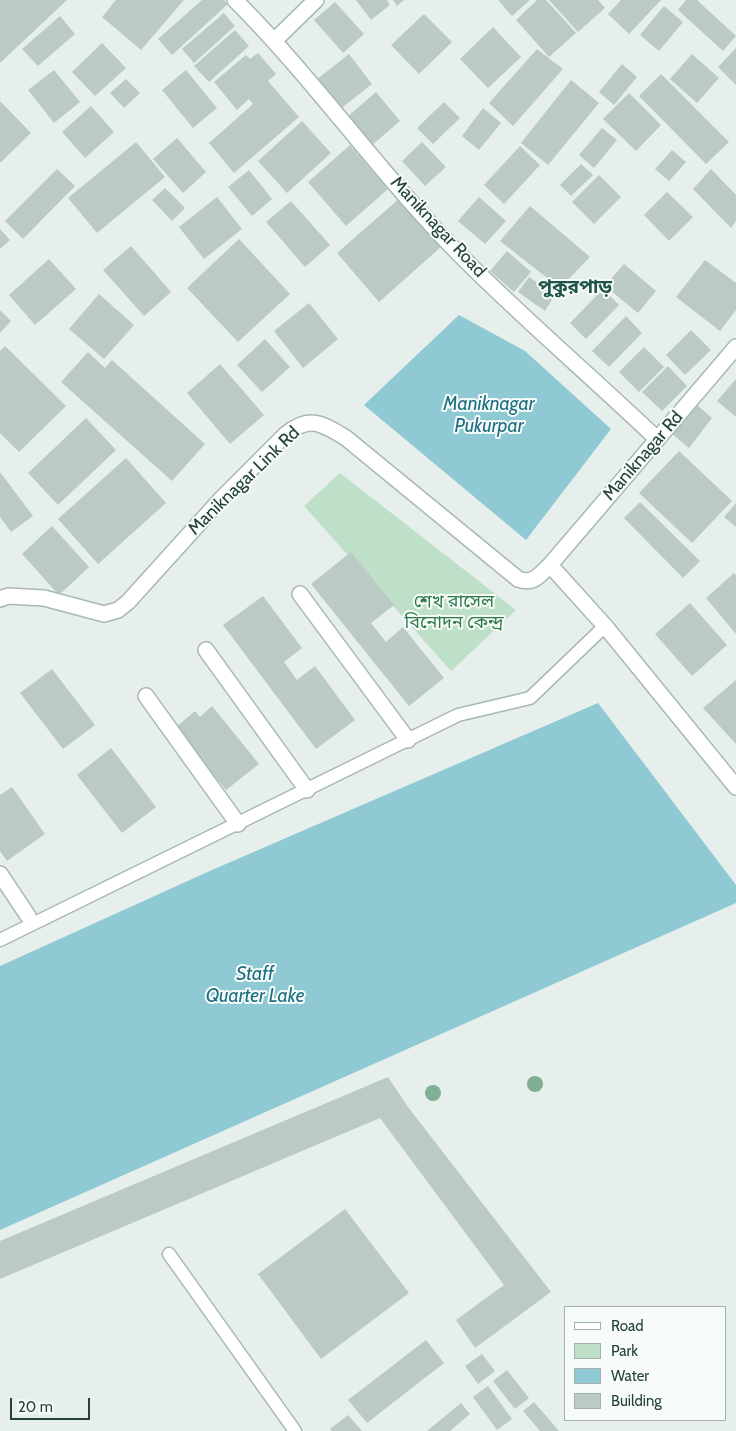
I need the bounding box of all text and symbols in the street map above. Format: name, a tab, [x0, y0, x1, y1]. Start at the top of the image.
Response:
street label: Maniknagar Road	[386, 172, 490, 282]
district label: পুকুরপাড়	[538, 276, 612, 298]
water label: Maniknagar Pukurpar	[443, 393, 535, 437]
street label: Maniknagar Rd	[598, 407, 688, 505]
street label: Maniknagar Link Rd	[184, 422, 304, 540]
park label: শেখ রাসেল বিনোদন কেন্দ্র	[404, 591, 504, 634]
water label: Staff Quarter Lake	[206, 963, 304, 1007]
legend	[564, 1306, 726, 1421]
text: Road	[611, 1317, 644, 1335]
text: Park	[611, 1342, 638, 1360]
text: Water	[611, 1367, 649, 1385]
scale bar	[12, 1388, 92, 1420]
text: Building	[611, 1392, 662, 1410]
text: 20 m	[18, 1398, 53, 1416]

